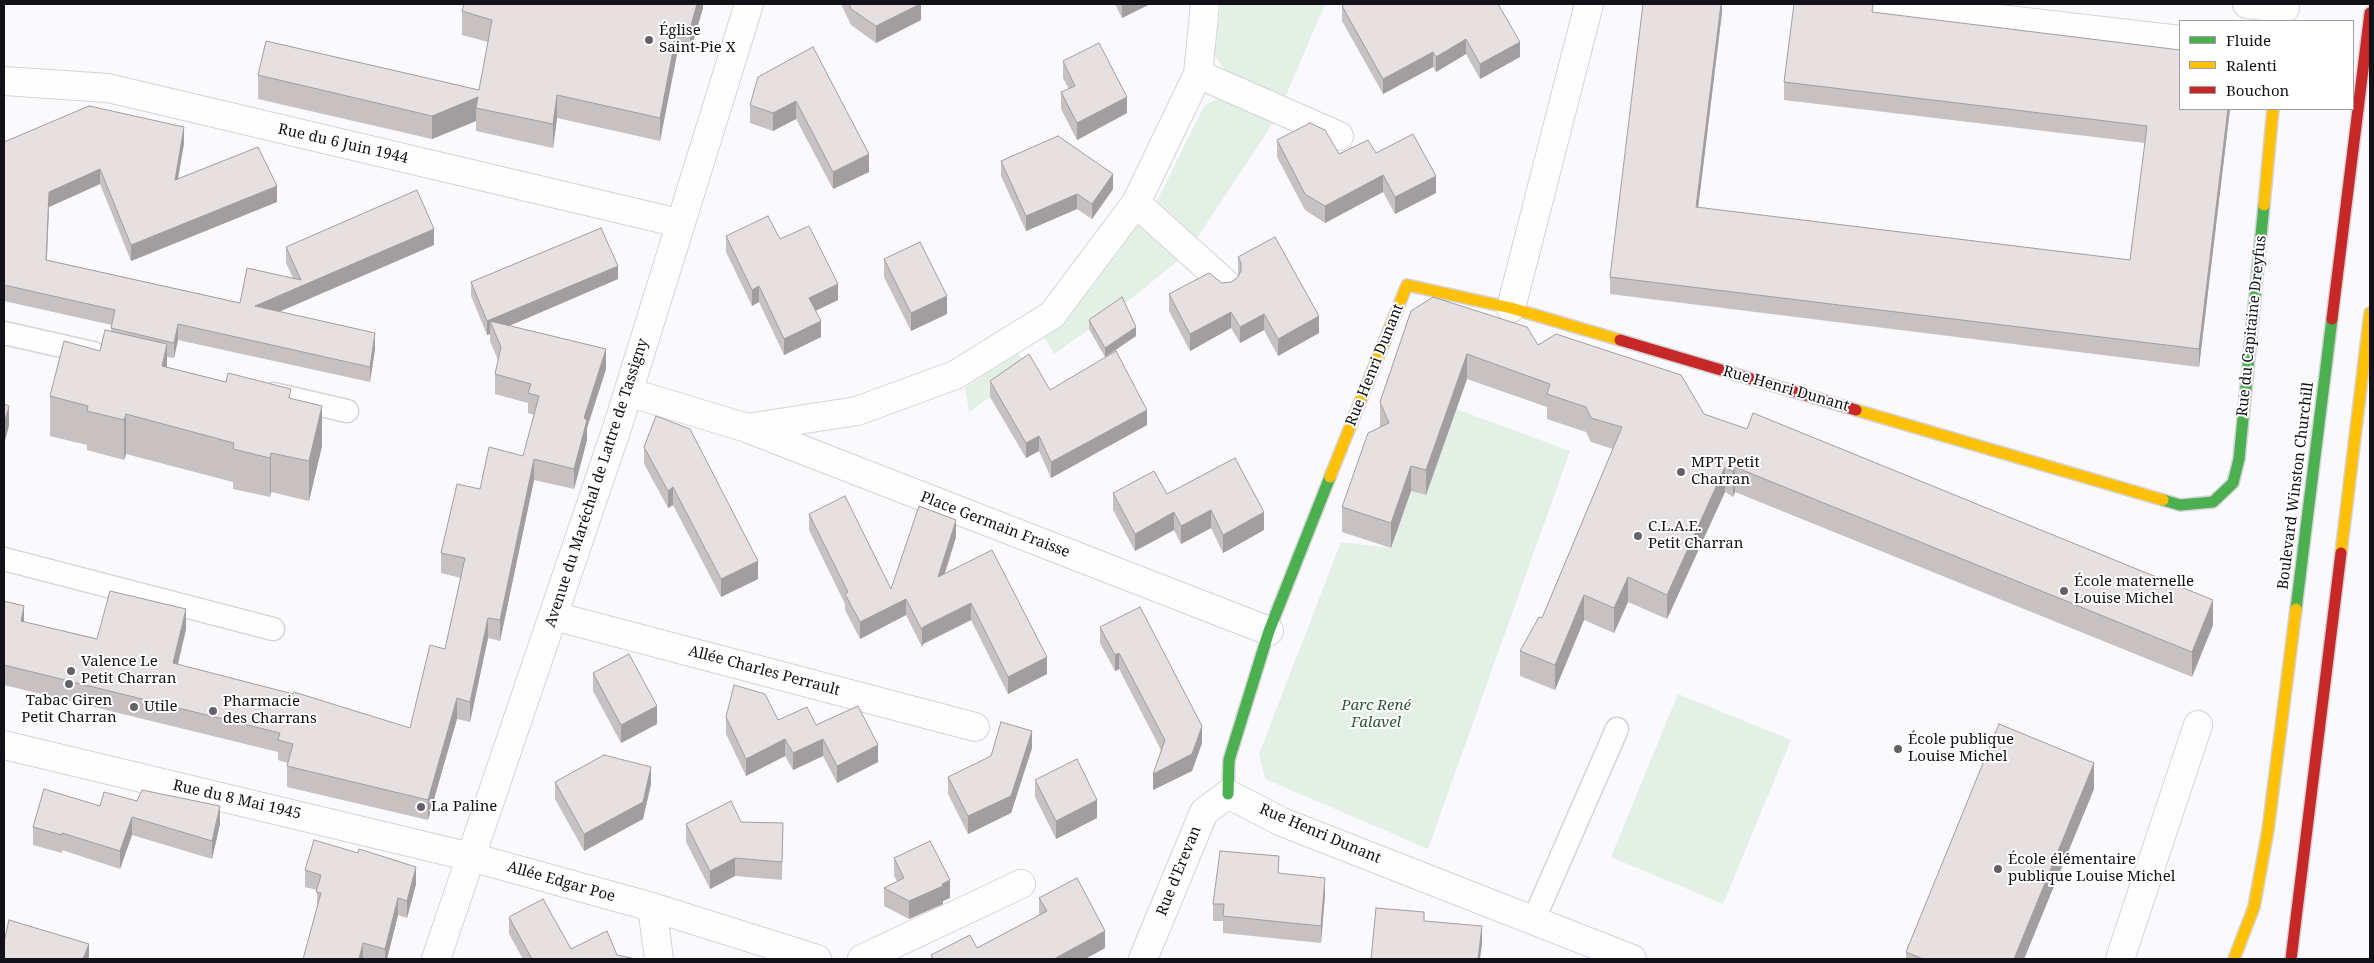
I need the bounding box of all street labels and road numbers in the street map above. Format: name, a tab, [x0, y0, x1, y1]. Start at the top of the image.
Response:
street label: Rue du 6 Juin 1944	[276, 120, 410, 168]
street label: Rue du Capitaine Dreyfus	[2234, 235, 2270, 417]
street label: Rue Henri Dunant	[1342, 301, 1408, 429]
street label: Avenue du Maréchal de Lattre de Tassigny	[542, 336, 652, 630]
street label: Rue Henri Dunant	[1721, 362, 1851, 416]
street label: Boulevard Winston Churchill	[2274, 381, 2318, 591]
street label: Place Germain Fraisse	[918, 488, 1072, 562]
street label: Allée Charles Perrault	[686, 642, 842, 700]
street label: Rue du 8 Mai 1945	[171, 777, 303, 823]
street label: Rue Henri Dunant	[1257, 800, 1383, 868]
street label: Rue d'Erevan	[1153, 824, 1205, 918]
street label: Allée Edgar Poe	[505, 858, 617, 906]

